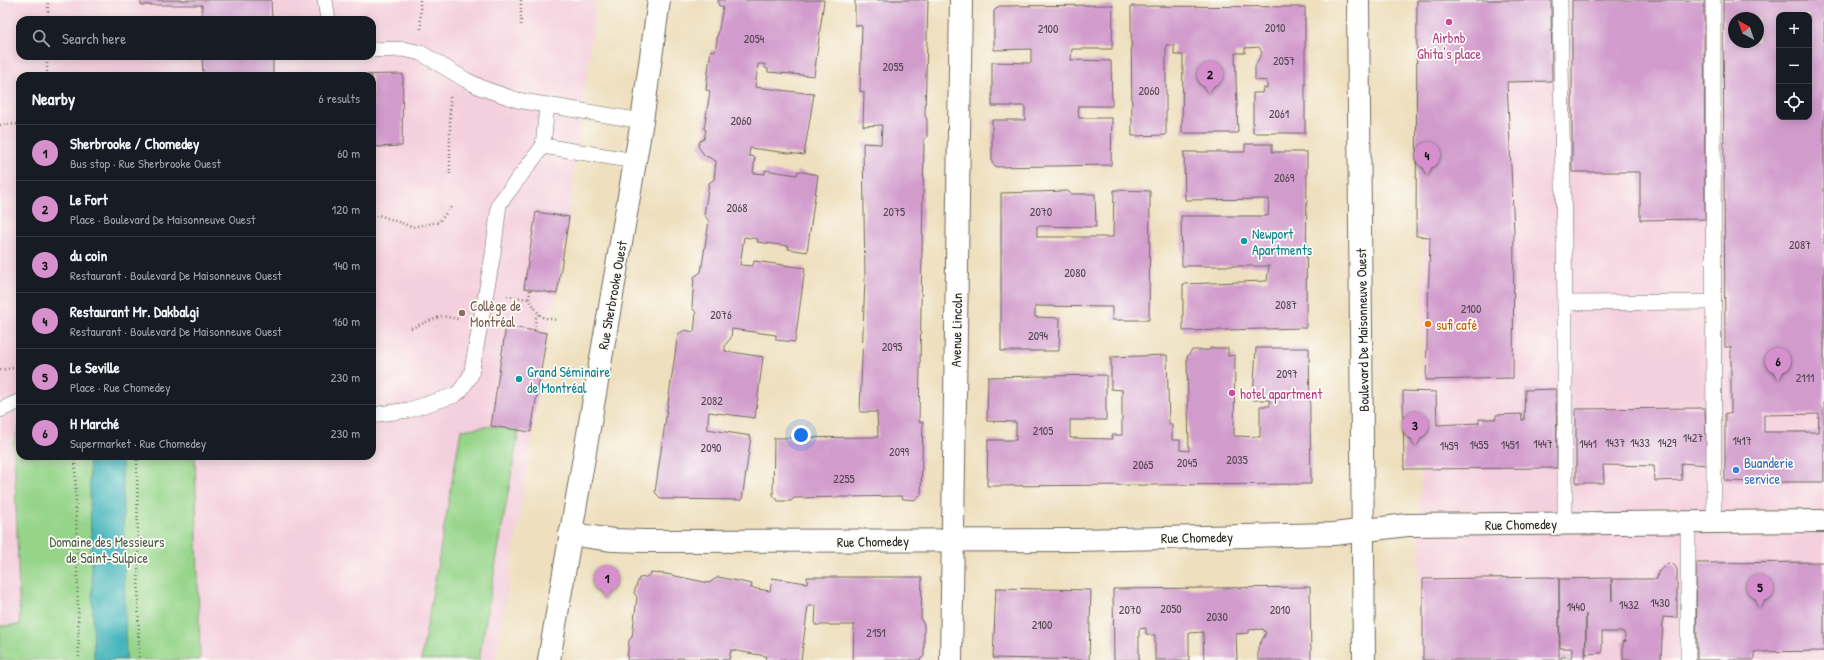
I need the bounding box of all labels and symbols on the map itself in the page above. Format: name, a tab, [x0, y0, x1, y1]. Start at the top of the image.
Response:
north arrow	[1728, 12, 1764, 48]
marker: Airbnb Ghita’s place	[1444, 17, 1454, 27]
house number: 2010	[1265, 19, 1285, 36]
house number: 2100	[1038, 20, 1058, 37]
place label: Airbnb Ghita’s place	[1417, 28, 1481, 64]
house number: 2054	[744, 30, 765, 47]
house number: 2057	[1273, 52, 1295, 69]
house number: 2055	[882, 58, 904, 75]
pin: 2	[1197, 61, 1223, 94]
house number: 2060	[1138, 82, 1160, 99]
house number: 2061	[1269, 105, 1289, 122]
house number: 2060	[730, 112, 752, 129]
pin: 4	[1414, 142, 1440, 175]
house number: 2069	[1274, 169, 1295, 186]
house number: 2068	[727, 199, 747, 216]
house number: 2075	[883, 203, 905, 220]
house number: 2070	[1030, 203, 1052, 220]
place label: Newport Apartments	[1252, 224, 1312, 260]
marker: Newport Apartments	[1239, 236, 1249, 246]
house number: 2087	[1789, 236, 1811, 253]
street label: Rue Sherbrooke Ouest	[593, 239, 631, 351]
street label: Boulevard De Maisonneuve Ouest	[1351, 248, 1373, 412]
house number: 2080	[1064, 264, 1086, 281]
street label: Avenue Lincoln	[946, 293, 966, 367]
place label: Collège de Montréal	[470, 296, 521, 331]
house number: 2087	[1275, 296, 1297, 313]
house number: 2100	[1461, 300, 1481, 317]
house number: 2076	[710, 306, 732, 323]
marker: Collège de Montréal	[457, 308, 467, 318]
place label: sufi café	[1436, 315, 1478, 334]
marker: sufi café	[1423, 319, 1433, 329]
house number: 2094	[1028, 327, 1048, 344]
house number: 2095	[882, 338, 902, 355]
pin: 6	[1765, 348, 1791, 381]
place label: Grand Séminaire de Montréal	[527, 362, 611, 397]
house number: 2097	[1276, 365, 1298, 382]
house number: 2111	[1796, 369, 1814, 386]
marker: Grand Séminaire de Montréal	[514, 374, 524, 384]
place label: hotel apartment	[1240, 384, 1322, 404]
marker: hotel apartment	[1227, 388, 1237, 398]
house number: 2082	[701, 392, 723, 409]
pin: 3	[1402, 412, 1428, 445]
house number: 2105	[1033, 422, 1053, 439]
your location	[791, 425, 811, 445]
house number: 1427	[1683, 429, 1703, 446]
house number: 1417	[1732, 432, 1752, 449]
house number: 1437	[1605, 434, 1625, 451]
house number: 1433	[1630, 434, 1650, 451]
house number: 1429	[1658, 434, 1677, 451]
house number: 1447	[1533, 435, 1553, 452]
house number: 1441	[1579, 435, 1597, 452]
house number: 1455	[1469, 436, 1489, 453]
house number: 1451	[1501, 436, 1519, 453]
house number: 1459	[1440, 437, 1459, 454]
house number: 2090	[701, 439, 721, 456]
house number: 2099	[889, 443, 909, 460]
house number: 2035	[1226, 451, 1248, 468]
place label: Buanderie service	[1744, 453, 1794, 488]
house number: 2045	[1177, 454, 1197, 471]
house number: 2065	[1133, 456, 1153, 473]
marker: Buanderie service	[1731, 465, 1741, 475]
house number: 2255	[833, 470, 855, 487]
street label: Rue Chomedey	[1485, 514, 1557, 535]
street label: Rue Chomedey	[1161, 527, 1233, 548]
street label: Rue Chomedey	[837, 531, 909, 552]
park label: Domaine des Messieurs de Saint-Sulpice	[50, 532, 164, 568]
pin: 1	[594, 565, 620, 598]
pin: 5	[1747, 574, 1773, 607]
house number: 1430	[1650, 594, 1670, 611]
house number: 1432	[1619, 596, 1639, 613]
house number: 1440	[1567, 598, 1585, 615]
house number: 2050	[1160, 600, 1182, 617]
house number: 2070	[1119, 601, 1141, 618]
house number: 2010	[1270, 601, 1290, 618]
house number: 2030	[1206, 608, 1228, 625]
house number: 2100	[1032, 616, 1052, 633]
house number: 2151	[866, 624, 886, 641]

